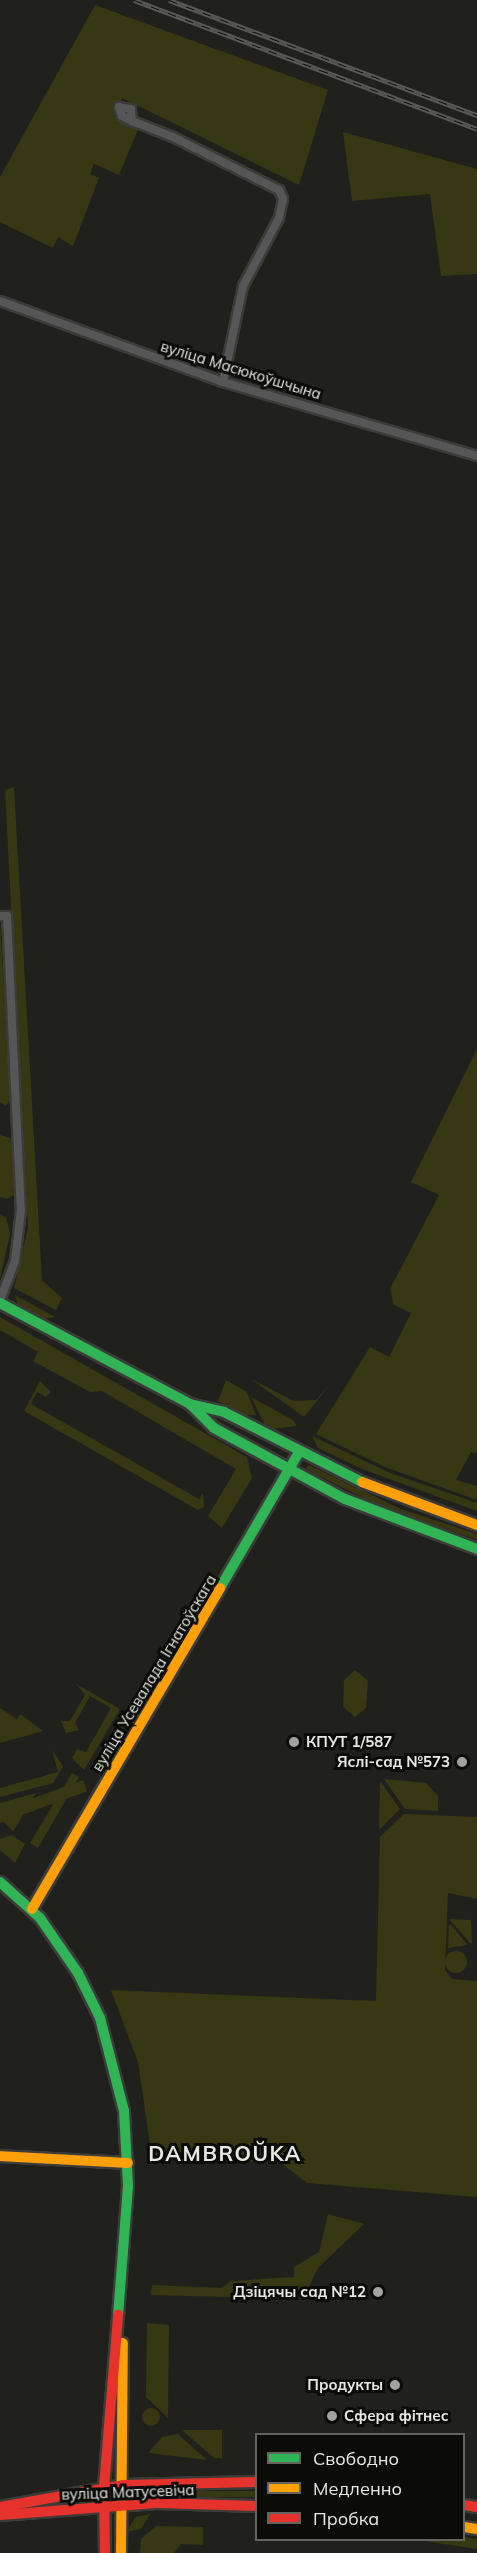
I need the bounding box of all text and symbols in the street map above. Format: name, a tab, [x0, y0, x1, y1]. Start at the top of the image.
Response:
street label: вуліца Масюкоўшчына	[159, 337, 323, 403]
street label: вуліца Усевалада Ігнатоўскага	[88, 1571, 220, 1775]
place label: КПУТ 1/587	[306, 1733, 392, 1751]
marker: КПУТ 1/587	[287, 1735, 301, 1749]
place label: Яслі-сад №573	[337, 1753, 450, 1771]
marker: Яслі-сад №573	[455, 1755, 469, 1769]
district label: DAMBROŬKA	[148, 2140, 302, 2166]
place label: Дзіцячы сад №12	[233, 2283, 366, 2301]
marker: Дзіцячы сад №12	[371, 2285, 385, 2299]
place label: Продукты	[307, 2376, 383, 2394]
marker: Продукты	[388, 2378, 402, 2392]
place label: Сфера фітнес	[344, 2407, 448, 2425]
marker: Сфера фітнес	[325, 2409, 339, 2423]
legend	[255, 2433, 465, 2541]
text: Свободно	[313, 2447, 399, 2470]
text: Медленно	[313, 2477, 402, 2500]
street label: вуліца Матусевіча	[61, 2481, 195, 2503]
text: Пробка	[313, 2507, 379, 2530]

